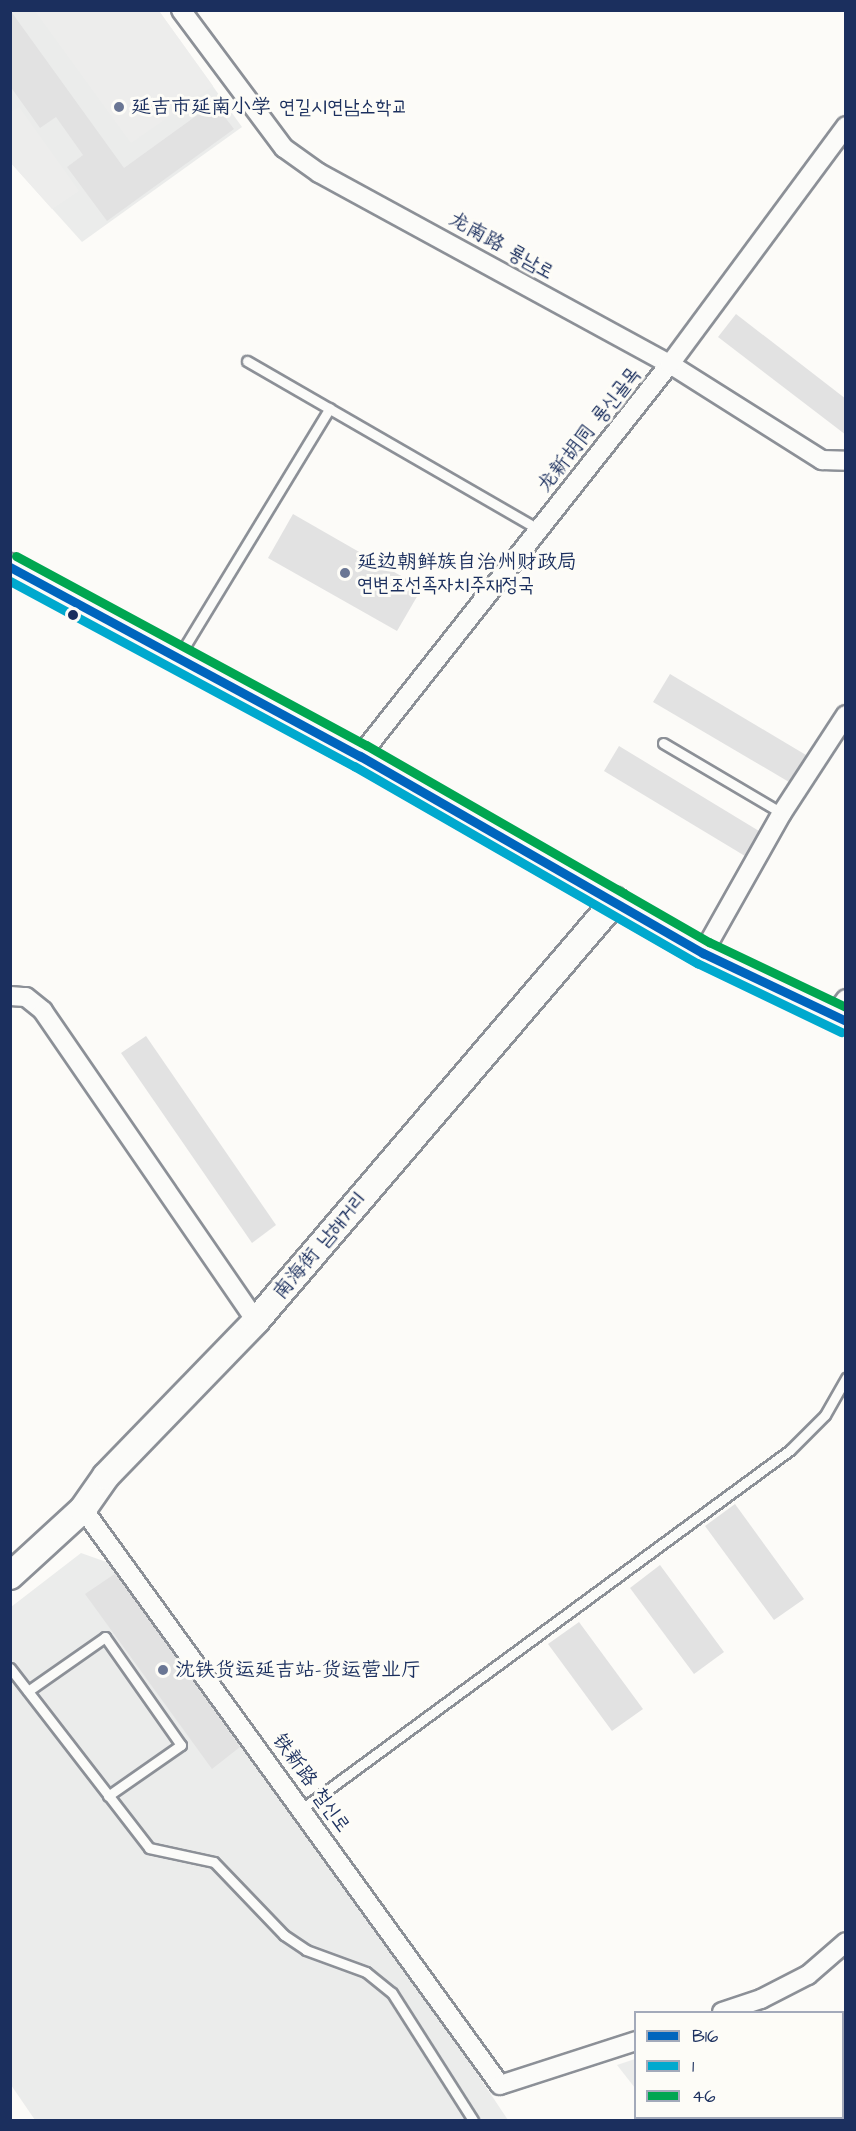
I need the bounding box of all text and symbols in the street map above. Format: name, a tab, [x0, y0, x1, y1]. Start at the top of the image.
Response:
place label: 延吉市延南小学 연길시연남소학교	[131, 95, 408, 119]
marker: 延吉市延南小学 연길시연남소학교	[112, 100, 126, 114]
street label: 龙南路 룡남로	[444, 207, 558, 285]
street label: 龙新胡同 룡신골목	[533, 363, 645, 497]
place label: 延边朝鲜族自治州财政局 연변조선족자치주재정국	[357, 550, 577, 597]
marker: 延边朝鲜族自治州财政局 연변조선족자치주재정국	[338, 566, 352, 580]
unlabelled marker	[67, 609, 79, 621]
street label: 南海街 남해거리	[268, 1188, 372, 1304]
place label: 沈铁货运延吉站-货运营业厅	[175, 1658, 421, 1682]
marker: 沈铁货运延吉站-货运营业厅	[156, 1663, 170, 1677]
street label: 铁新路 철신로	[267, 1729, 355, 1837]
legend	[634, 2011, 844, 2119]
text: B16	[692, 2024, 718, 2049]
text: 1	[692, 2054, 694, 2079]
text: 46	[692, 2084, 716, 2109]

